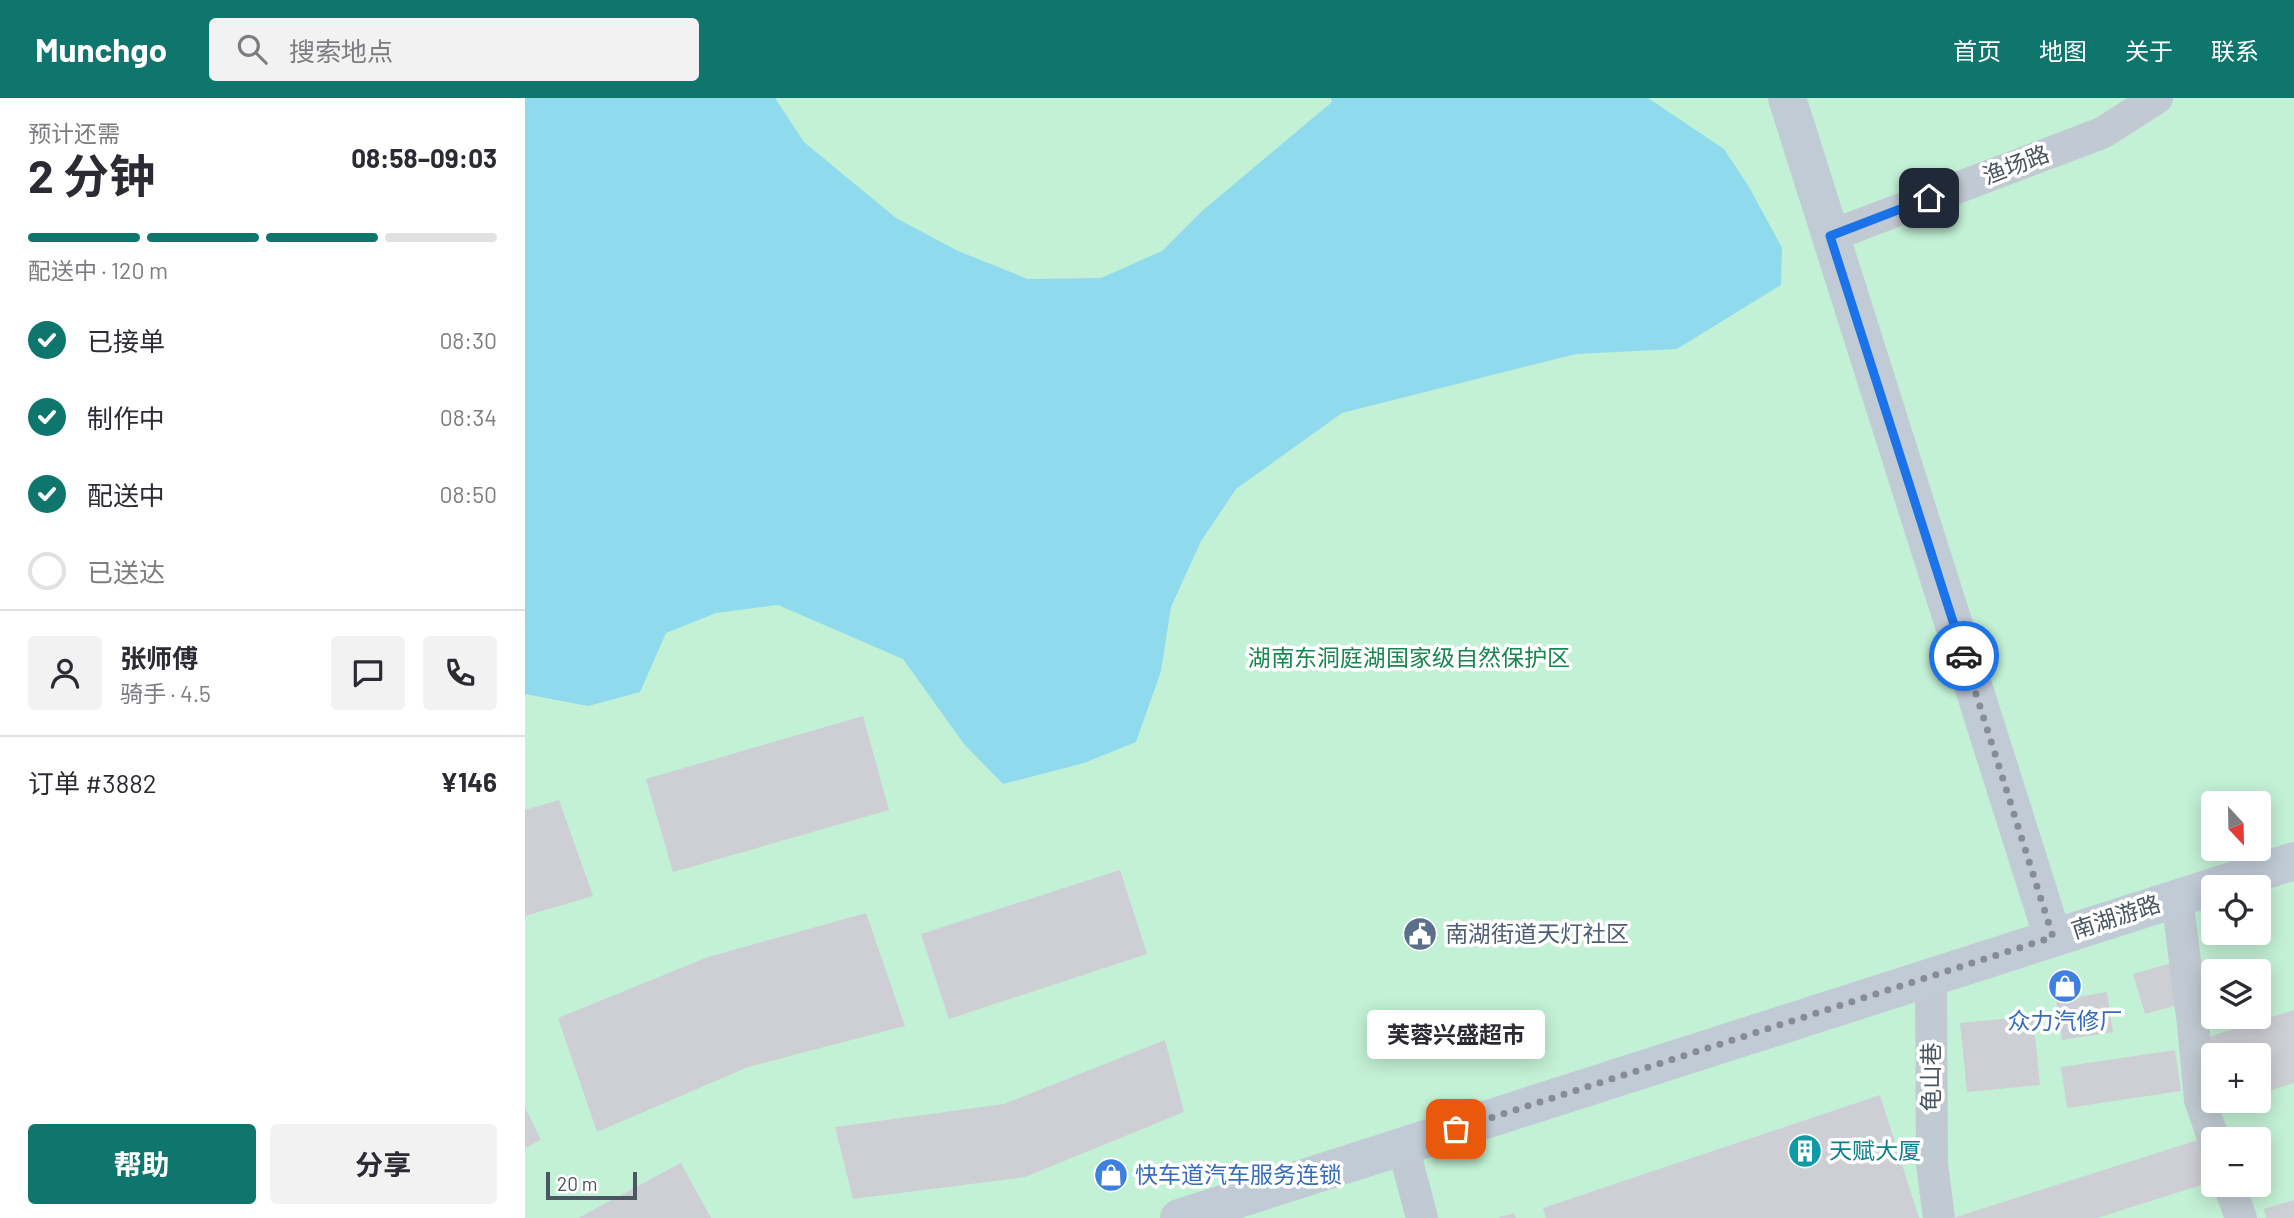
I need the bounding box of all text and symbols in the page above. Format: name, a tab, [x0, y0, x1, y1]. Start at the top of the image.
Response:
search box	[209, 18, 699, 81]
text: Munchgo	[35, 29, 167, 69]
icon: search	[233, 30, 271, 68]
text: 搜索地点	[289, 35, 393, 66]
text: 首页	[1953, 36, 2001, 65]
text: 地图	[2039, 36, 2087, 65]
text: 关于	[2125, 36, 2173, 65]
text: 联系	[2211, 36, 2259, 65]
text: 预计还需	[28, 119, 120, 147]
street label: 渔场路	[1978, 139, 2053, 190]
text: 08:58–09:03	[351, 142, 497, 173]
text: 2 分钟	[28, 147, 155, 202]
pin	[1899, 168, 1959, 228]
icon: home	[1910, 179, 1948, 217]
text: 配送中 · 120 m	[28, 256, 168, 284]
icon: check	[28, 321, 66, 359]
text: 已接单	[87, 325, 165, 356]
text: 08:30	[439, 326, 497, 354]
icon: check	[28, 398, 66, 436]
text: 制作中	[87, 402, 165, 433]
text: 08:34	[440, 403, 497, 431]
icon: check	[28, 475, 66, 513]
text: 配送中	[87, 479, 165, 510]
text: 08:50	[439, 480, 497, 508]
text: 已送达	[87, 556, 165, 587]
courier	[1929, 621, 1999, 691]
button: person	[28, 636, 102, 710]
button: chat	[331, 636, 405, 710]
button: phone	[423, 636, 497, 710]
icon: car	[1945, 637, 1983, 675]
text: 张师傅	[120, 642, 198, 673]
park label: 湖南东洞庭湖国家级自然保护区	[1248, 643, 1570, 671]
text: 骑手 · 4.5	[120, 679, 211, 707]
text: ¥146	[440, 766, 497, 797]
text: 订单 #3882	[28, 767, 157, 798]
north arrow	[2201, 791, 2271, 861]
map controls	[2201, 791, 2271, 1197]
button: locate	[2201, 875, 2271, 945]
street label: 南湖游路	[2068, 889, 2164, 944]
public building icon: 南湖街道天灯社区	[1401, 915, 1439, 953]
place label: 南湖街道天灯社区	[1445, 919, 1629, 947]
button: layers	[2201, 959, 2271, 1029]
shop icon: 众力汽修厂	[2046, 967, 2084, 1005]
place label: 众力汽修厂	[2008, 1006, 2123, 1034]
callout: 芙蓉兴盛超市	[1367, 1010, 1545, 1059]
text: 芙蓉兴盛超市	[1387, 1020, 1525, 1048]
street label: 龟山巷	[1916, 1043, 1944, 1112]
button: +	[2201, 1043, 2271, 1113]
pin	[1426, 1099, 1486, 1159]
icon: bag	[1437, 1110, 1475, 1148]
button: 帮助	[28, 1124, 256, 1204]
button: 分享	[270, 1124, 497, 1204]
button: −	[2201, 1127, 2271, 1197]
building icon: 天赋大厦	[1786, 1132, 1824, 1170]
place label: 天赋大厦	[1829, 1136, 1921, 1164]
shop icon: 快车道汽车服务连锁	[1092, 1156, 1130, 1194]
place label: 快车道汽车服务连锁	[1135, 1160, 1342, 1188]
scale bar	[546, 1169, 637, 1201]
text: 20 m	[557, 1172, 597, 1195]

